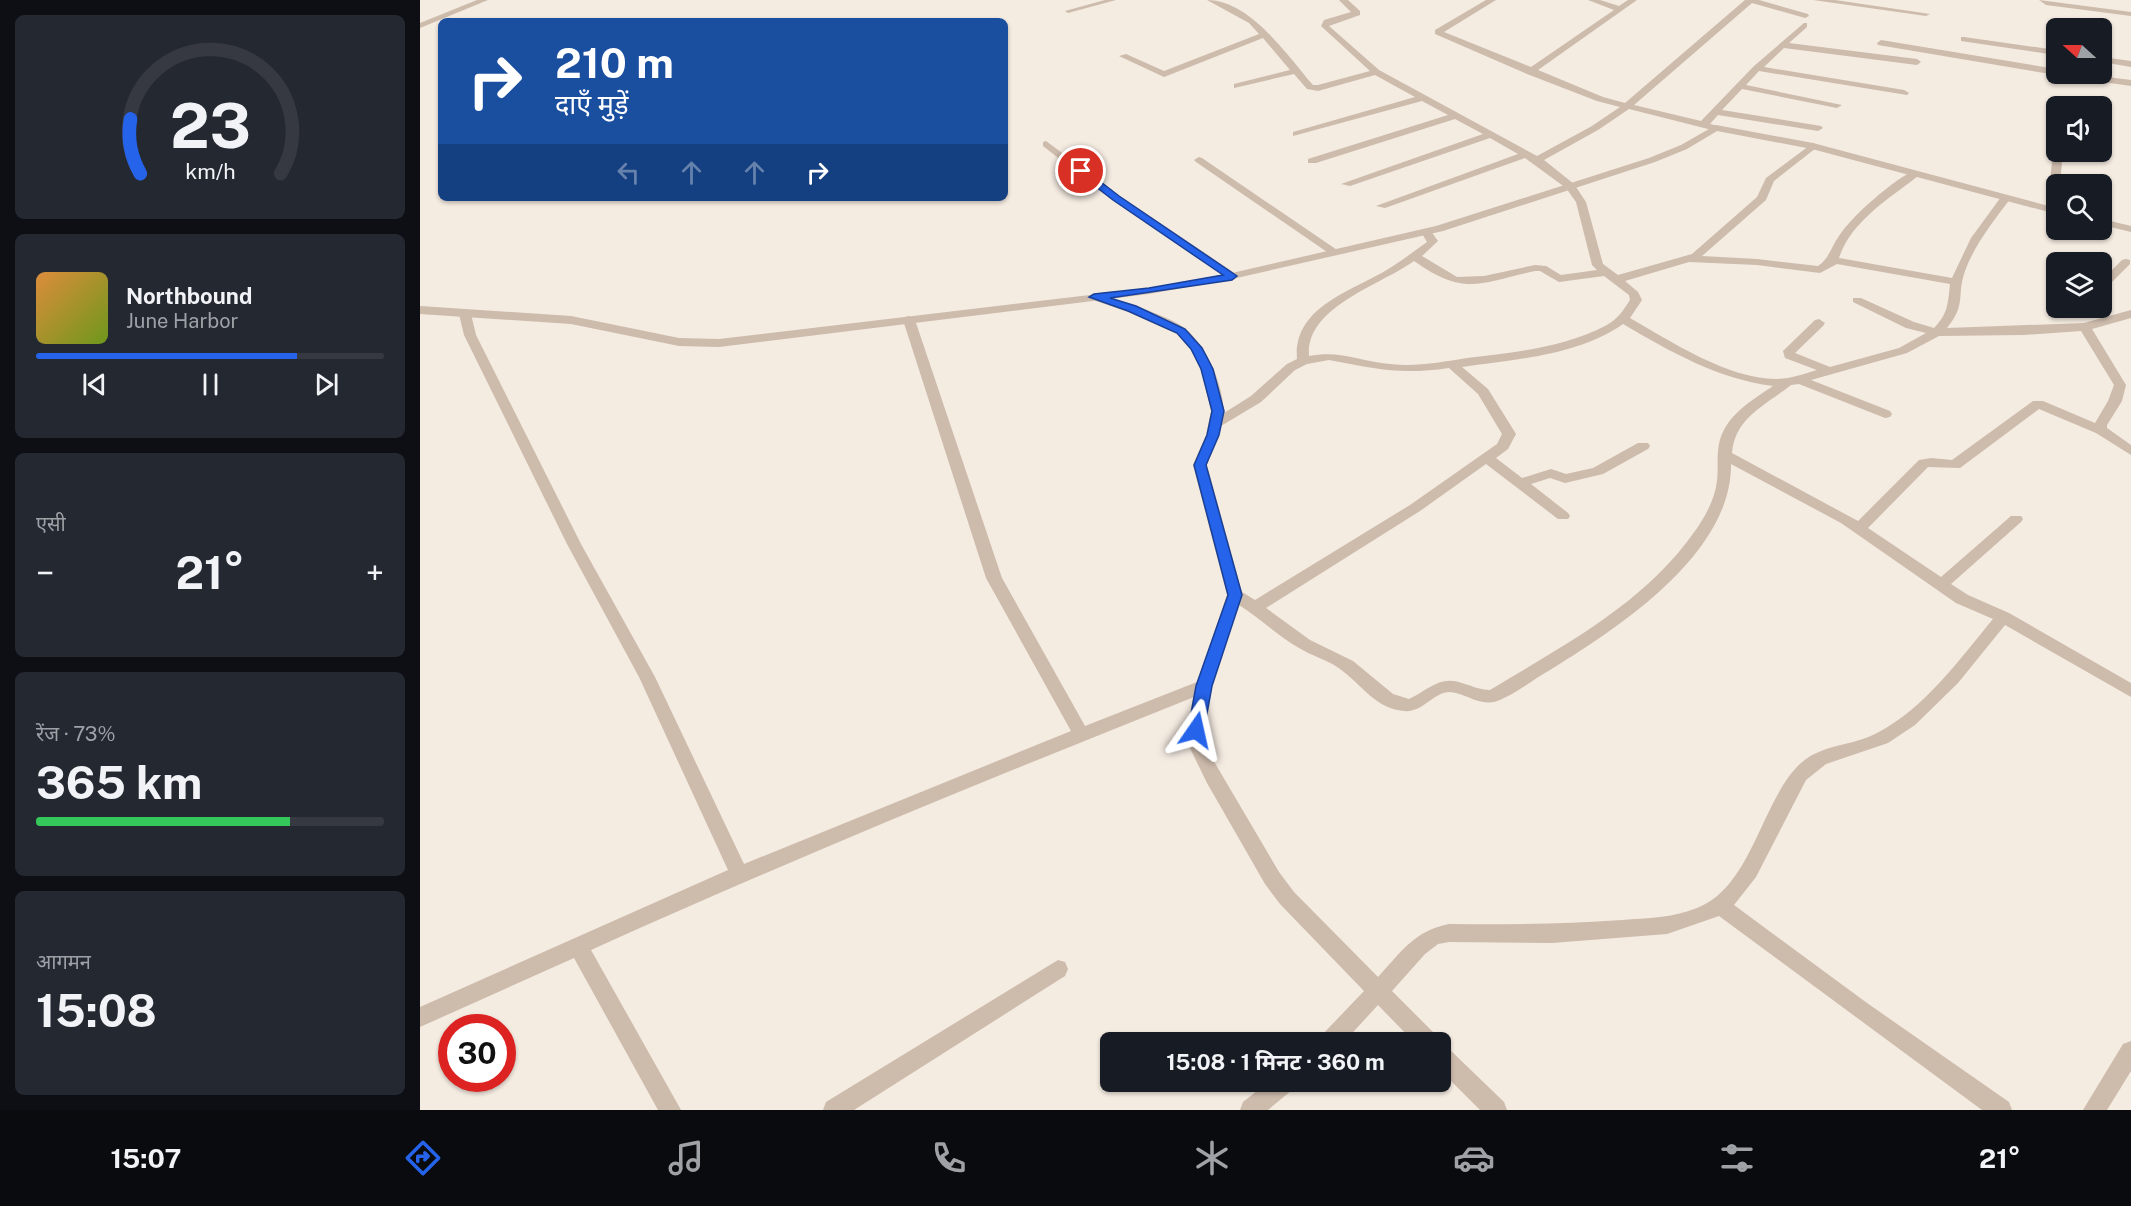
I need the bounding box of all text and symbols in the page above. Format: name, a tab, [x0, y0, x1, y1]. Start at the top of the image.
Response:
north arrow	[2046, 18, 2112, 84]
map controls	[2046, 18, 2112, 318]
text: 210 m	[555, 38, 674, 87]
icon: right	[456, 42, 534, 120]
text: दाएँ मुड़ें	[555, 88, 628, 120]
text: 23	[169, 89, 251, 162]
button: sound	[2046, 96, 2112, 162]
pin	[1055, 145, 1106, 196]
icon: arrive	[1064, 154, 1097, 187]
icon: left	[612, 156, 645, 189]
icon: ahead	[675, 156, 708, 189]
icon: ahead	[738, 156, 771, 189]
icon: right	[801, 156, 834, 189]
text: km/h	[185, 159, 235, 184]
button: search	[2046, 174, 2112, 240]
button: layers	[2046, 252, 2112, 318]
text: Northbound	[126, 283, 252, 309]
text: June Harbor	[126, 309, 238, 333]
icon: previous	[78, 368, 111, 401]
icon: pause	[194, 368, 227, 401]
icon: next	[310, 368, 343, 401]
text: एसी	[36, 512, 66, 536]
text: 21°	[175, 546, 245, 599]
text: −	[36, 554, 54, 592]
text: +	[366, 554, 384, 592]
position arrow	[1164, 698, 1228, 762]
text: रेंज · 73%	[36, 722, 116, 746]
text: 365 km	[36, 756, 202, 809]
text: आगमन	[36, 950, 91, 974]
text: 15:08	[36, 984, 157, 1037]
speed limit sign: 30	[438, 1014, 516, 1092]
text: 15:08 · 1 मिनट · 360 m	[1166, 1049, 1385, 1075]
icon: directions	[402, 1137, 444, 1179]
icon: music	[665, 1137, 707, 1179]
icon: phone	[928, 1137, 970, 1179]
icon: climate	[1191, 1137, 1233, 1179]
icon: car	[1453, 1137, 1495, 1179]
icon: filters	[1716, 1137, 1758, 1179]
text: 15:07	[110, 1142, 181, 1174]
text: 21°	[1979, 1142, 2021, 1174]

